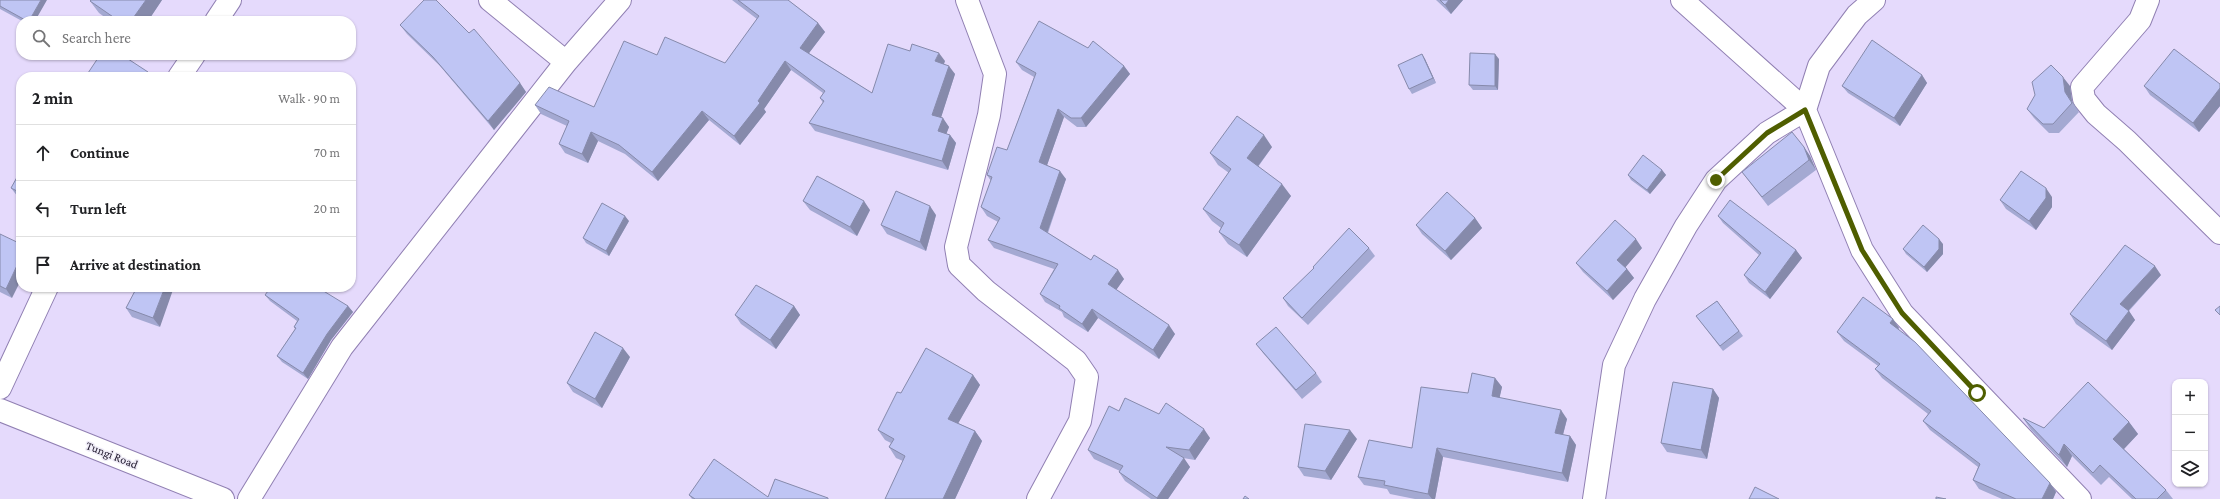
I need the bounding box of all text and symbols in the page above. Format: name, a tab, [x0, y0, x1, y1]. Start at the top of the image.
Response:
search box	[16, 16, 356, 60]
icon: search	[30, 27, 52, 49]
text: Search here	[62, 30, 131, 46]
text: 2 min	[32, 89, 73, 108]
text: Walk · 90 m	[278, 91, 340, 106]
icon: ahead	[32, 142, 54, 164]
text: Continue	[70, 145, 129, 161]
text: 70 m	[314, 145, 340, 160]
route end	[1707, 171, 1725, 189]
icon: left	[32, 198, 54, 220]
text: Turn left	[70, 201, 126, 217]
text: 20 m	[314, 201, 340, 216]
icon: arrive	[32, 254, 54, 276]
text: Arrive at destination	[70, 257, 201, 273]
map controls	[2172, 379, 2208, 487]
button: +	[2172, 379, 2208, 415]
route start	[1968, 384, 1986, 402]
button: −	[2172, 415, 2208, 451]
street label: Tungi Road	[84, 438, 141, 472]
button: layers	[2172, 451, 2208, 487]

